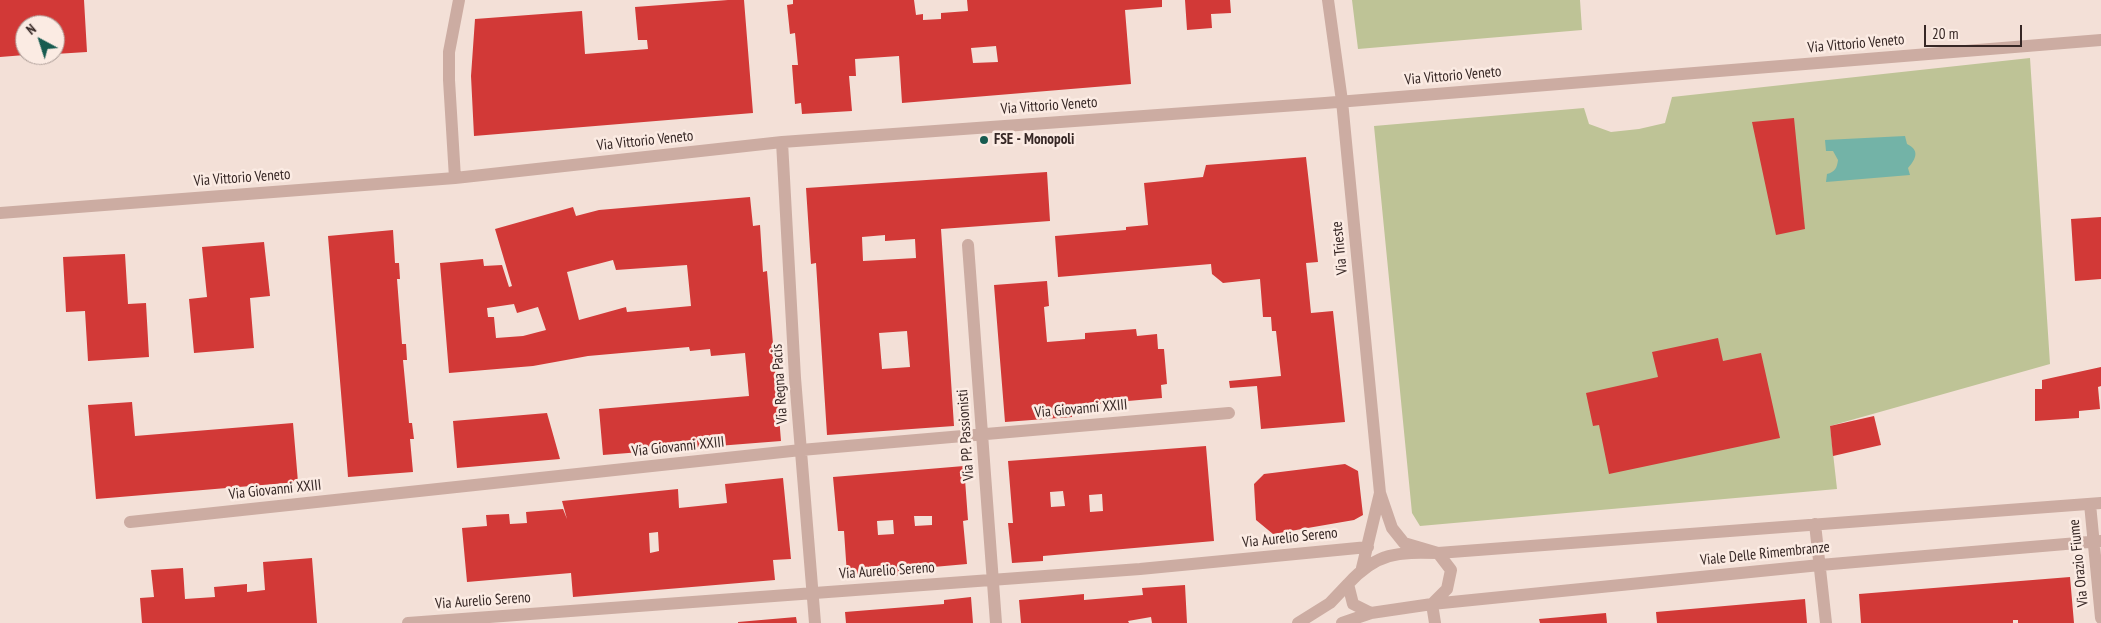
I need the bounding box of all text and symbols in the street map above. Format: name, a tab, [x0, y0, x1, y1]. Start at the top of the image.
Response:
north arrow	[15, 15, 65, 65]
scale bar	[1926, 15, 2024, 47]
text: N	[22, 20, 40, 39]
text: 20 m	[1932, 24, 1958, 43]
street label: Via Vittorio Veneto	[1807, 31, 1905, 57]
street label: Via Vittorio Veneto	[1404, 63, 1502, 89]
street label: Via Vittorio Veneto	[1000, 94, 1098, 118]
street label: Via Vittorio Veneto	[596, 127, 694, 155]
place label: FSE - Monopoli	[994, 131, 1074, 149]
marker: FSE - Monopoli	[978, 134, 990, 146]
street label: Via Vittorio Veneto	[193, 166, 291, 190]
street label: Via Trieste	[1328, 220, 1352, 276]
street label: Via Regna Pacis	[768, 343, 792, 425]
street label: Via PP. Passionisti	[954, 389, 978, 481]
street label: Via Giovanni XXIII	[1034, 396, 1128, 422]
street label: Via Giovanni XXIII	[631, 433, 725, 461]
street label: Via Giovanni XXIII	[228, 476, 322, 504]
street label: Via Orazio Fiume	[2065, 518, 2093, 608]
street label: Via Aurelio Sereno	[1241, 524, 1339, 552]
street label: Viale Delle Rimembranze	[1699, 538, 1831, 570]
street label: Via Aurelio Sereno	[839, 559, 935, 583]
street label: Via Aurelio Sereno	[435, 589, 531, 613]

